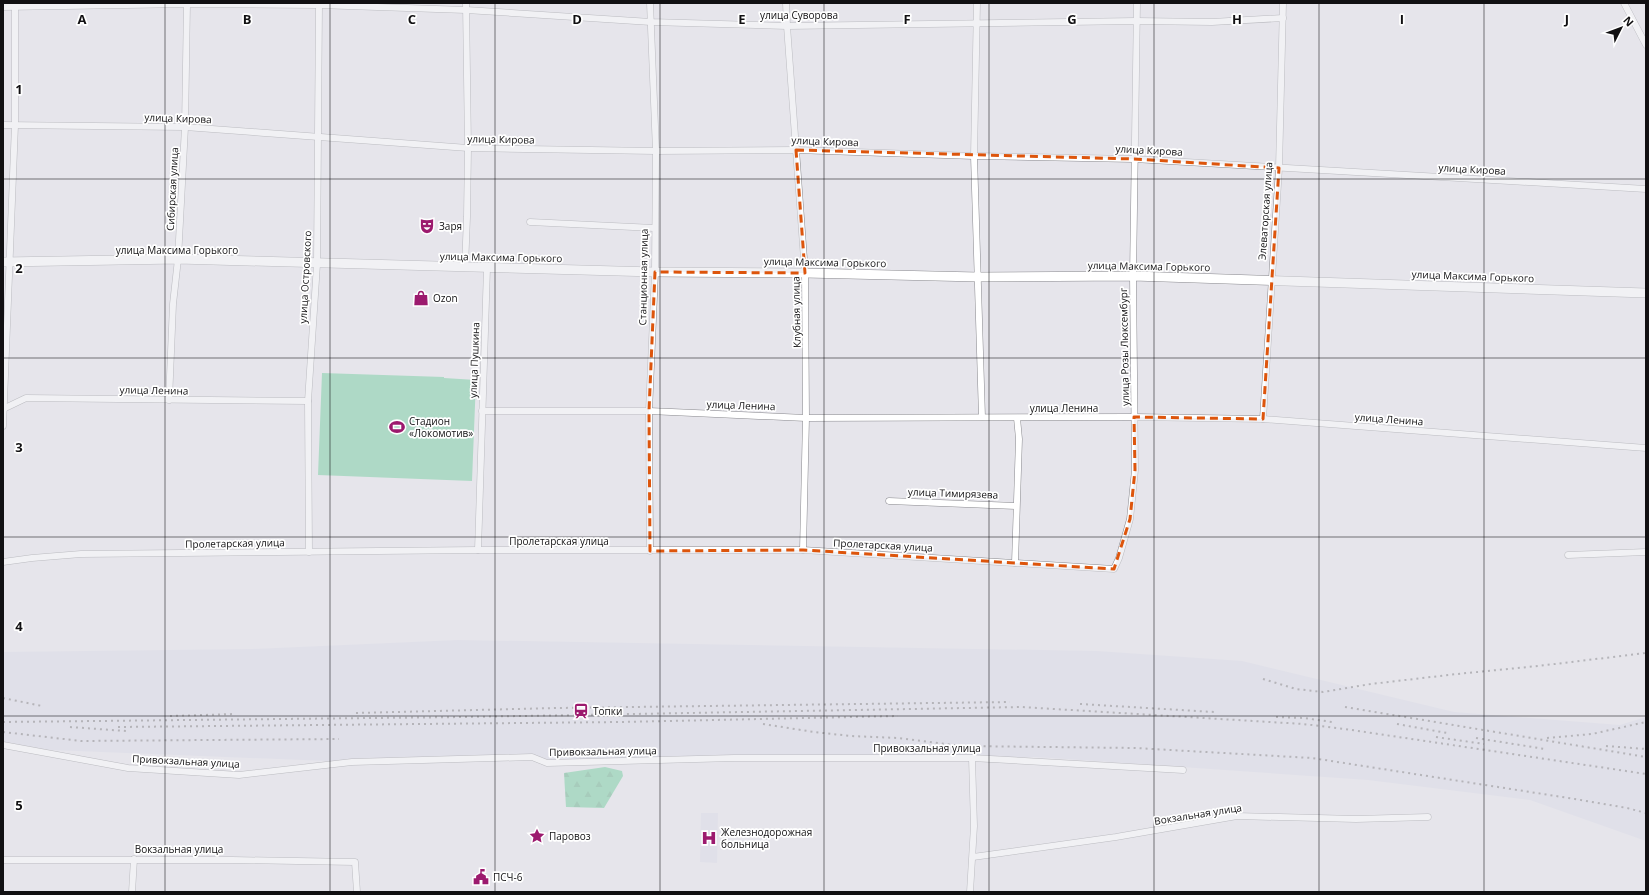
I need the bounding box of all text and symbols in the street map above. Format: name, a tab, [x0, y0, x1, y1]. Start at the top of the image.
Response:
street label: улица Суворова	[760, 8, 838, 22]
north arrow	[1601, 8, 1641, 48]
text: A	[78, 10, 87, 28]
text: B	[243, 10, 252, 28]
text: C	[408, 10, 416, 28]
text: D	[572, 10, 582, 28]
text: E	[738, 10, 746, 28]
text: F	[903, 10, 911, 28]
text: G	[1067, 10, 1077, 28]
text: H	[1232, 10, 1242, 28]
text: I	[1400, 10, 1404, 28]
text: J	[1564, 10, 1569, 28]
text: N	[1620, 13, 1637, 29]
text: 1	[15, 80, 23, 98]
street label: улица Кирова	[144, 110, 212, 126]
street label: улица Кирова	[467, 131, 535, 147]
street label: улица Кирова	[791, 133, 859, 149]
street label: улица Кирова	[1115, 141, 1183, 159]
street label: Сибирская улица	[163, 147, 181, 231]
street label: улица Кирова	[1438, 160, 1506, 178]
street label: Элеваторская улица	[1255, 161, 1275, 261]
theatre icon: Заря	[418, 217, 436, 235]
place label: Заря	[439, 219, 462, 233]
street label: Станционная улица	[635, 228, 651, 326]
street label: улица Островского	[296, 230, 314, 324]
street label: улица Максима Горького	[116, 243, 238, 257]
street label: улица Максима Горького	[440, 249, 562, 265]
street label: улица Максима Горького	[764, 254, 886, 270]
street label: улица Максима Горького	[1088, 258, 1210, 274]
text: 2	[15, 259, 23, 277]
street label: улица Максима Горького	[1411, 267, 1535, 285]
street label: Клубная улица	[788, 276, 804, 348]
street label: улица Розы Люксембург	[1116, 287, 1132, 406]
shop icon: Ozon	[412, 289, 430, 307]
place label: Ozon	[433, 291, 458, 305]
street label: улица Пушкина	[466, 322, 482, 398]
street label: улица Ленина	[120, 382, 188, 398]
street label: улица Ленина	[706, 397, 776, 413]
street label: улица Ленина	[1030, 401, 1098, 415]
street label: улица Ленина	[1354, 410, 1424, 428]
place label: Стадион «Локомотив»	[409, 414, 473, 440]
sports icon: Стадион «Локомотив»	[388, 418, 406, 436]
text: 3	[15, 438, 23, 456]
street label: улица Тимирязева	[908, 484, 998, 502]
street label: Пролетарская улица	[509, 534, 609, 548]
street label: Пролетарская улица	[185, 535, 285, 551]
street label: Пролетарская улица	[833, 535, 933, 555]
text: 4	[15, 617, 23, 635]
station icon: Топки	[572, 702, 590, 720]
place label: Топки	[593, 704, 622, 718]
street label: Привокзальная улица	[873, 741, 981, 755]
street label: Привокзальная улица	[549, 743, 657, 759]
street label: Привокзальная улица	[132, 751, 240, 771]
text: 5	[15, 796, 23, 814]
street label: Вокзальная улица	[1153, 800, 1243, 828]
place label: Железнодорожная больница	[721, 825, 812, 851]
place icon: Паровоз	[528, 827, 546, 845]
place label: Паровоз	[549, 829, 591, 843]
hospital icon: Железнодорожная больница	[700, 829, 718, 847]
street label: Вокзальная улица	[135, 842, 223, 856]
public building icon: ПСЧ-6	[472, 868, 490, 886]
place label: ПСЧ-6	[493, 870, 523, 884]

